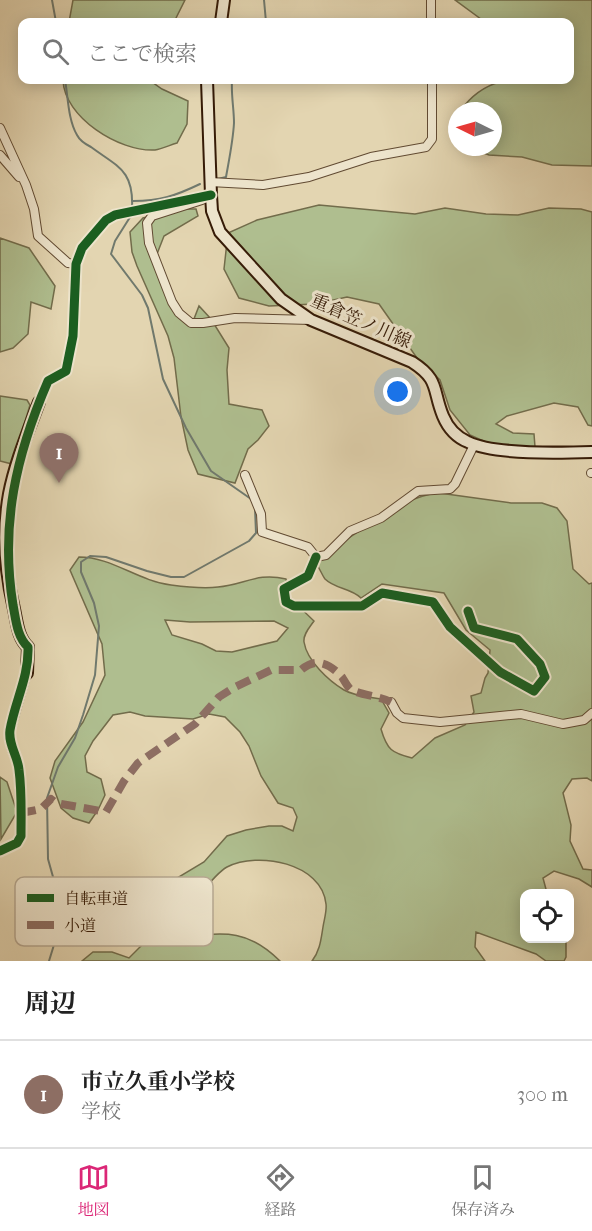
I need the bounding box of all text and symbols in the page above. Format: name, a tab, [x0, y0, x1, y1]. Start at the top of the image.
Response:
search box	[18, 18, 574, 84]
icon: search	[39, 35, 72, 68]
text: ここで検索	[87, 41, 197, 67]
north arrow	[448, 102, 502, 156]
street label: 重倉笠ノ川線	[307, 290, 414, 353]
your location	[383, 377, 412, 406]
pin: 1	[40, 434, 78, 483]
legend	[15, 877, 213, 946]
text: 自転車道	[64, 889, 128, 908]
map controls	[520, 889, 574, 943]
button: locate	[520, 889, 574, 943]
text: 小道	[64, 916, 96, 935]
text: 周辺	[24, 988, 76, 1019]
text: 市立久重小学校	[81, 1069, 235, 1095]
text: 1	[40, 1083, 47, 1106]
text: 300 m	[517, 1083, 568, 1106]
text: 学校	[81, 1100, 121, 1123]
tab: 地図	[77, 1161, 110, 1220]
tab: 経路	[264, 1161, 297, 1220]
tab: 保存済み	[451, 1161, 515, 1220]

